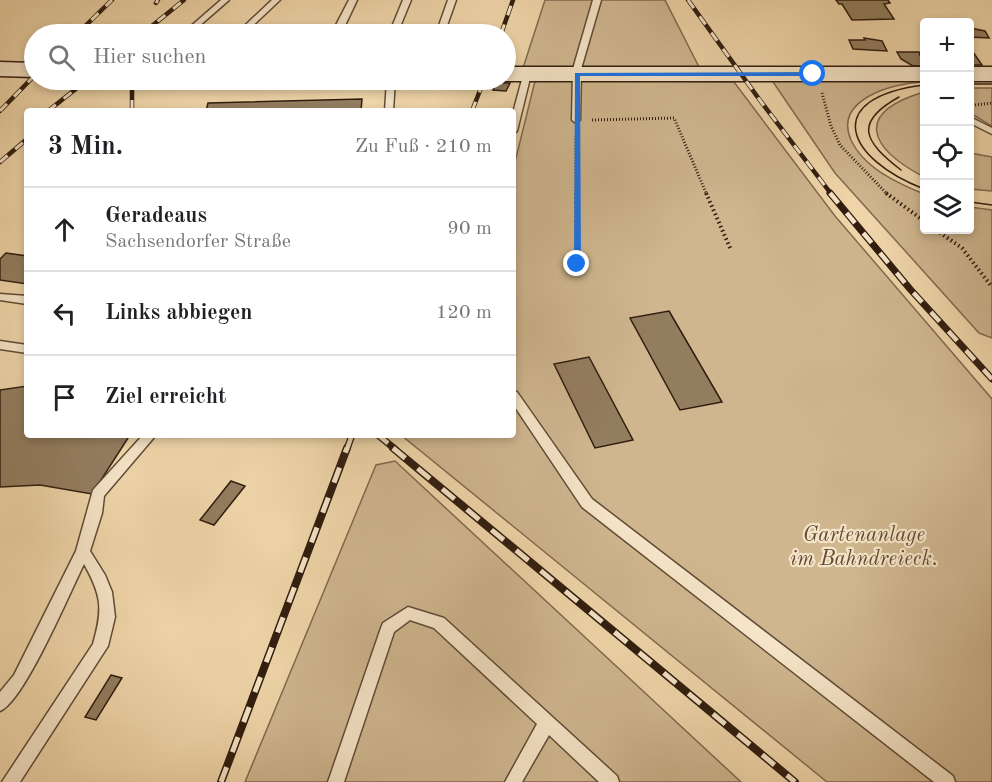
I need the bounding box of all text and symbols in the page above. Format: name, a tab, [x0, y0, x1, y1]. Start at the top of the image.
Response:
map controls	[920, 18, 974, 234]
button: +	[920, 18, 974, 72]
search box	[24, 24, 516, 90]
icon: search	[45, 41, 78, 74]
text: Hier suchen	[93, 46, 206, 68]
route start	[799, 60, 825, 86]
button: −	[920, 72, 974, 126]
button: locate	[920, 126, 974, 180]
text: 3 Min.	[48, 134, 123, 160]
text: Zu Fuß · 210 m	[355, 137, 492, 157]
button: layers	[920, 180, 974, 234]
text: Geradeaus	[105, 205, 207, 227]
icon: ahead	[48, 213, 81, 246]
text: 90 m	[447, 219, 492, 239]
text: Sachsendorfer Straße	[105, 232, 291, 252]
route end	[563, 250, 589, 276]
icon: left	[48, 297, 81, 330]
text: Links abbiegen	[105, 302, 253, 324]
text: 120 m	[436, 303, 492, 323]
icon: arrive	[48, 381, 81, 414]
text: Ziel erreicht	[105, 386, 226, 408]
park label: Gartenanlage im Bahndreieck.	[790, 525, 938, 570]

